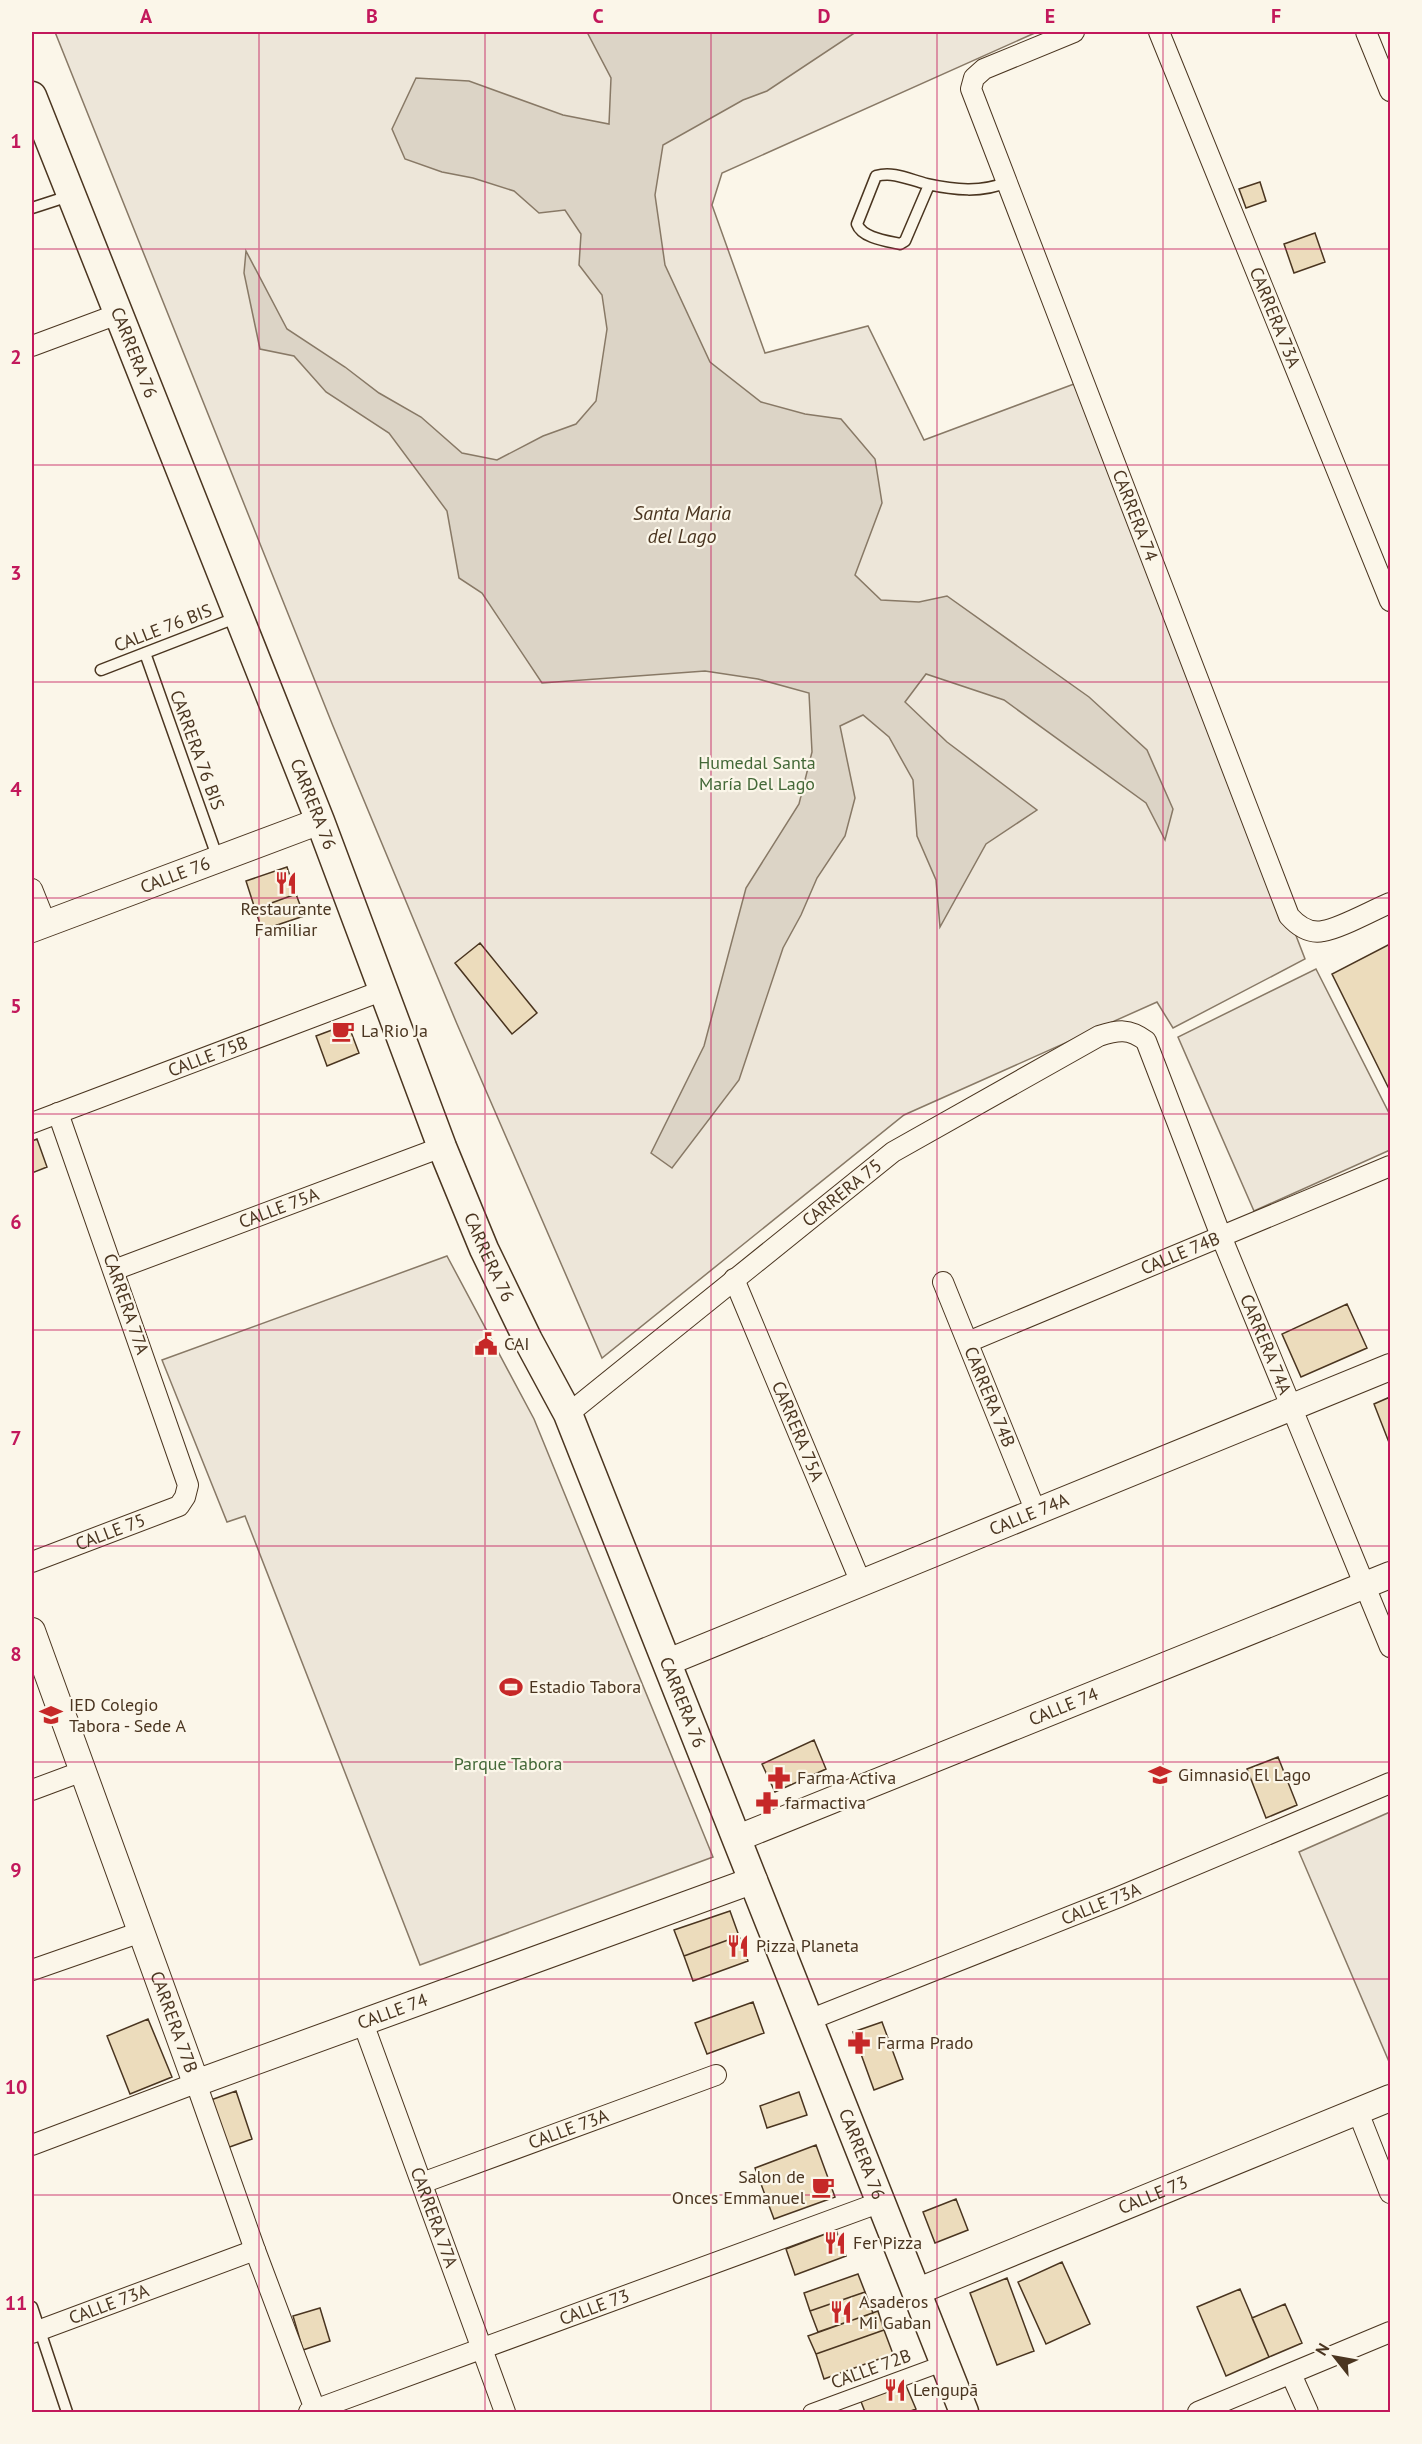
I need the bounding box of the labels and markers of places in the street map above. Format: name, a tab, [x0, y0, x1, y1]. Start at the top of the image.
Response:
restaurant icon: Restaurante Familiar	[273, 870, 299, 896]
place label: Restaurante Familiar	[240, 897, 332, 941]
cafe icon: La Rio Ja	[330, 1018, 356, 1044]
place label: La Rio Ja	[361, 1019, 428, 1042]
public building icon: CAI	[473, 1331, 499, 1357]
place label: CAI	[504, 1332, 530, 1355]
sports icon: Estadio Tabora	[498, 1674, 524, 1700]
place label: Estadio Tabora	[529, 1675, 641, 1698]
place label: IED Colegio Tabora - Sede A	[69, 1693, 186, 1737]
school or university icon: IED Colegio Tabora - Sede A	[38, 1702, 64, 1728]
school or university icon: Gimnasio El Lago	[1147, 1762, 1173, 1788]
place label: Gimnasio El Lago	[1178, 1763, 1311, 1786]
pharmacy icon: Farma Activa	[766, 1765, 792, 1791]
place label: Farma Activa	[797, 1766, 896, 1789]
pharmacy icon: farmactiva	[754, 1790, 780, 1816]
place label: farmactiva	[785, 1791, 866, 1814]
restaurant icon: Pizza Planeta	[725, 1933, 751, 1959]
place label: Pizza Planeta	[756, 1934, 859, 1957]
pharmacy icon: Farma Prado	[846, 2030, 872, 2056]
place label: Farma Prado	[877, 2031, 974, 2054]
place label: Salon de Onces Emmanuel	[672, 2165, 806, 2209]
cafe icon: Salon de Onces Emmanuel	[810, 2174, 836, 2200]
restaurant icon: Fer Pizza	[822, 2230, 848, 2256]
place label: Fer Pizza	[853, 2231, 922, 2254]
place label: Asaderos Mi Gaban	[859, 2290, 931, 2334]
restaurant icon: Asaderos Mi Gaban	[828, 2299, 854, 2325]
restaurant icon: Lengupã	[882, 2377, 908, 2403]
place label: Lengupã	[913, 2378, 978, 2401]

